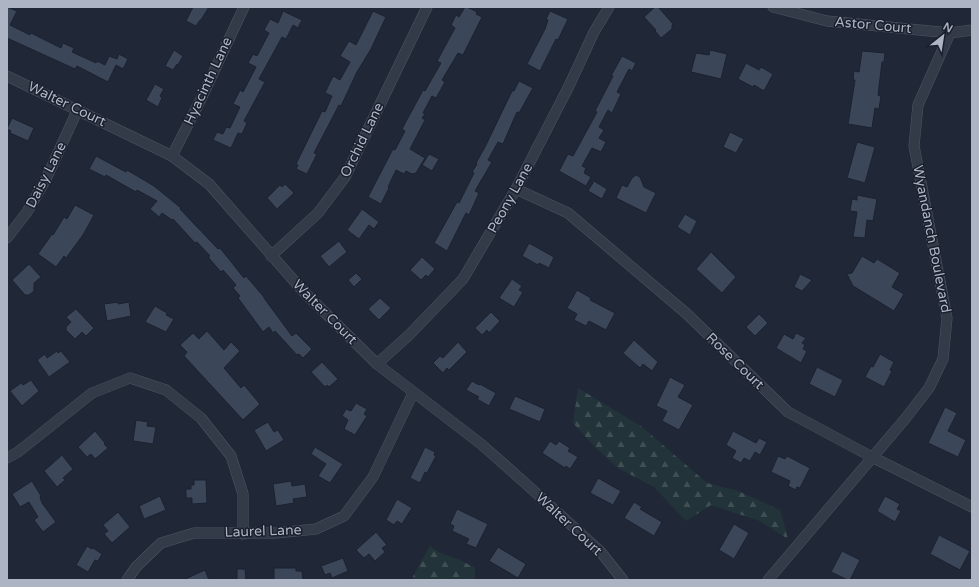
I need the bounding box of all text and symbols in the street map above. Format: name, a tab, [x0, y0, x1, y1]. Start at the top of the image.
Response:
street label: Astor Court	[834, 13, 913, 37]
north arrow	[923, 16, 963, 56]
text: N	[941, 20, 955, 36]
street label: Hyacinth Lane	[180, 34, 236, 128]
street label: Walter Court	[25, 78, 109, 130]
street label: Orchid Lane	[337, 100, 387, 180]
street label: Daisy Lane	[22, 139, 70, 211]
street label: Peony Lane	[484, 160, 536, 236]
street label: Wyandanch Boulevard	[909, 164, 955, 314]
street label: Walter Court	[289, 276, 361, 348]
street label: Rose Court	[702, 329, 768, 393]
street label: Walter Court	[532, 489, 606, 559]
street label: Laurel Lane	[224, 521, 302, 541]

